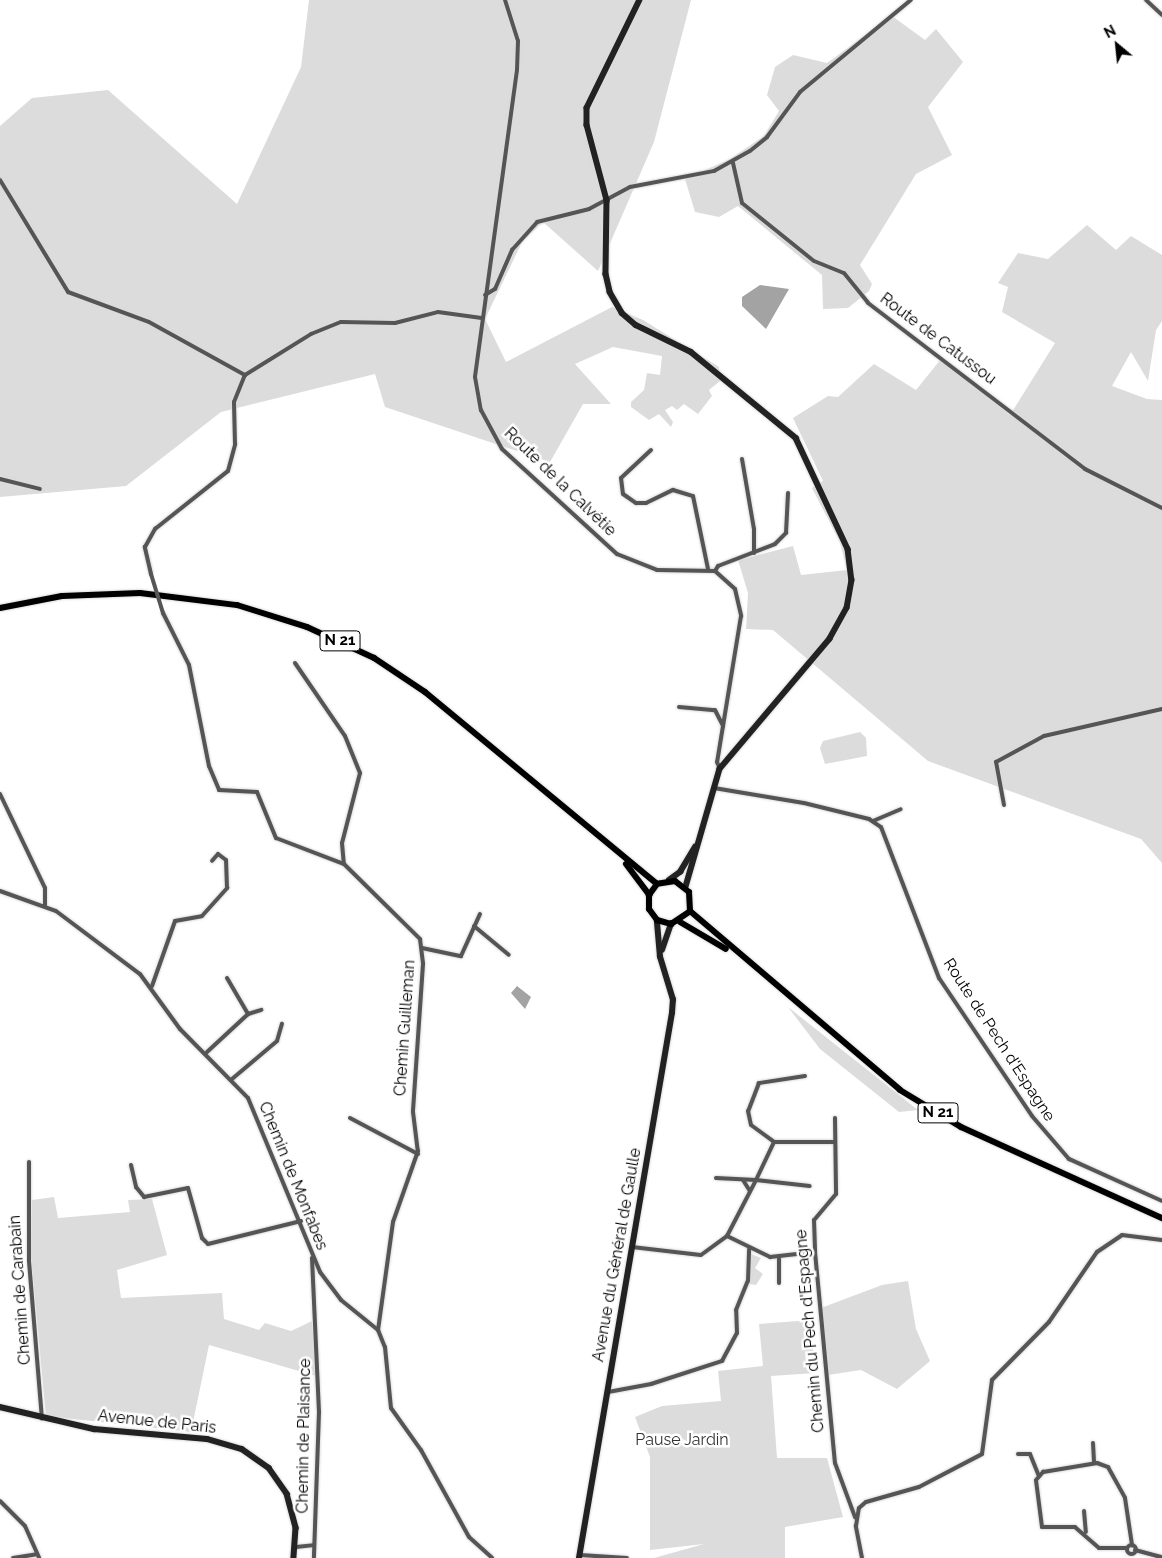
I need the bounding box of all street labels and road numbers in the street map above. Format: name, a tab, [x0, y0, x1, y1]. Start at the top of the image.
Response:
street label: Route de Catussou	[876, 289, 1000, 389]
street label: Route de la Calvétie	[500, 424, 620, 540]
road number: N 21	[319, 628, 361, 654]
street label: Route de Pech d'Espagne	[939, 955, 1059, 1125]
street label: Chemin Guilleman	[391, 959, 419, 1097]
street label: Chemin de Monfabes	[254, 1099, 332, 1253]
road number: N 21	[917, 1100, 959, 1126]
street label: Avenue du Général de Gaulle	[589, 1146, 645, 1364]
street label: Chemin de Carabain	[5, 1214, 35, 1366]
street label: Chemin du Pech d'Espagne	[792, 1229, 828, 1433]
street label: Chemin de Plaisance	[293, 1358, 315, 1514]
street label: Avenue de Paris	[97, 1406, 217, 1438]

